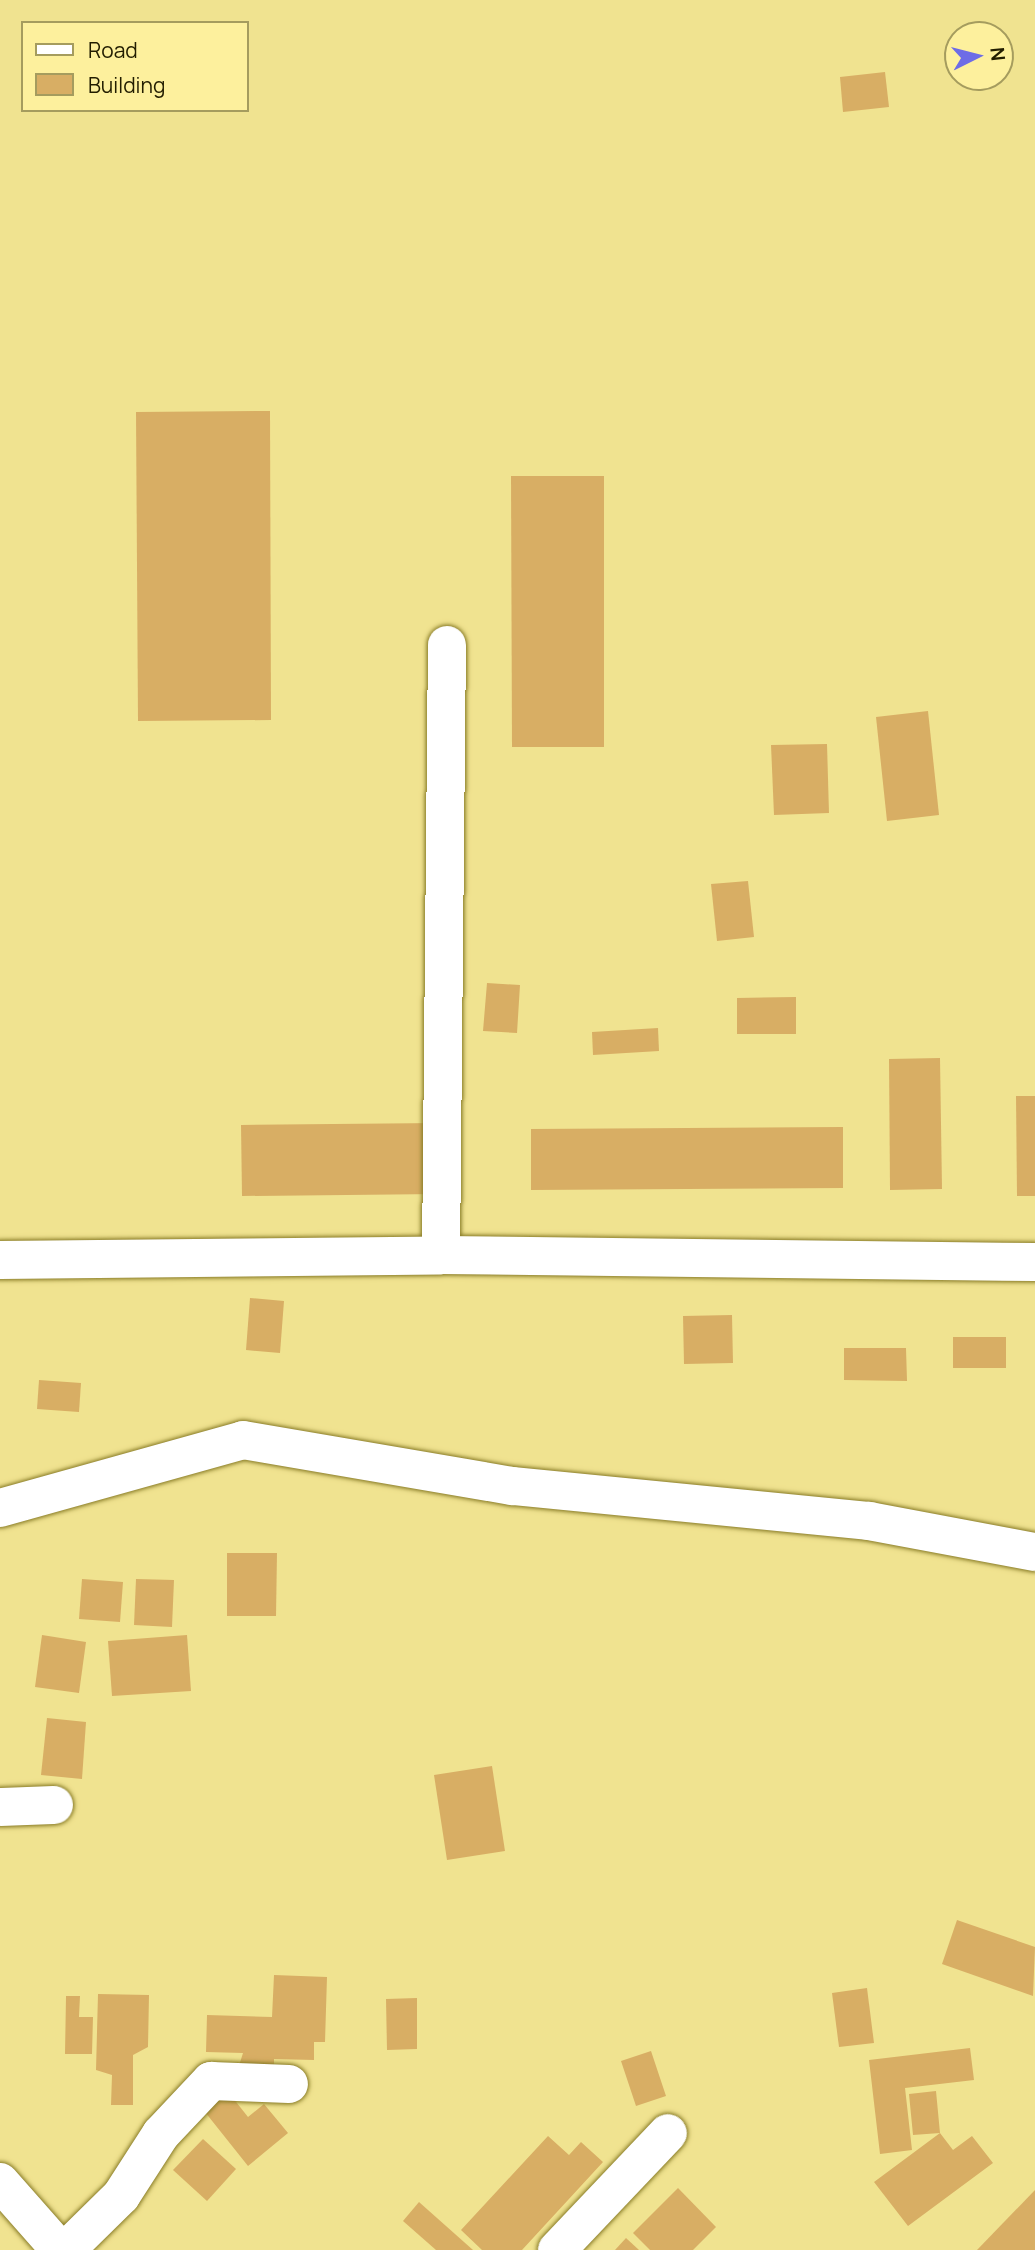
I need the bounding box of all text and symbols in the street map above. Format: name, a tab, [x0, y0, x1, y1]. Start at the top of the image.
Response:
legend	[21, 21, 248, 112]
north arrow	[944, 21, 1014, 91]
text: Road	[88, 36, 138, 64]
text: N	[984, 46, 1012, 62]
text: Building	[88, 71, 165, 99]

